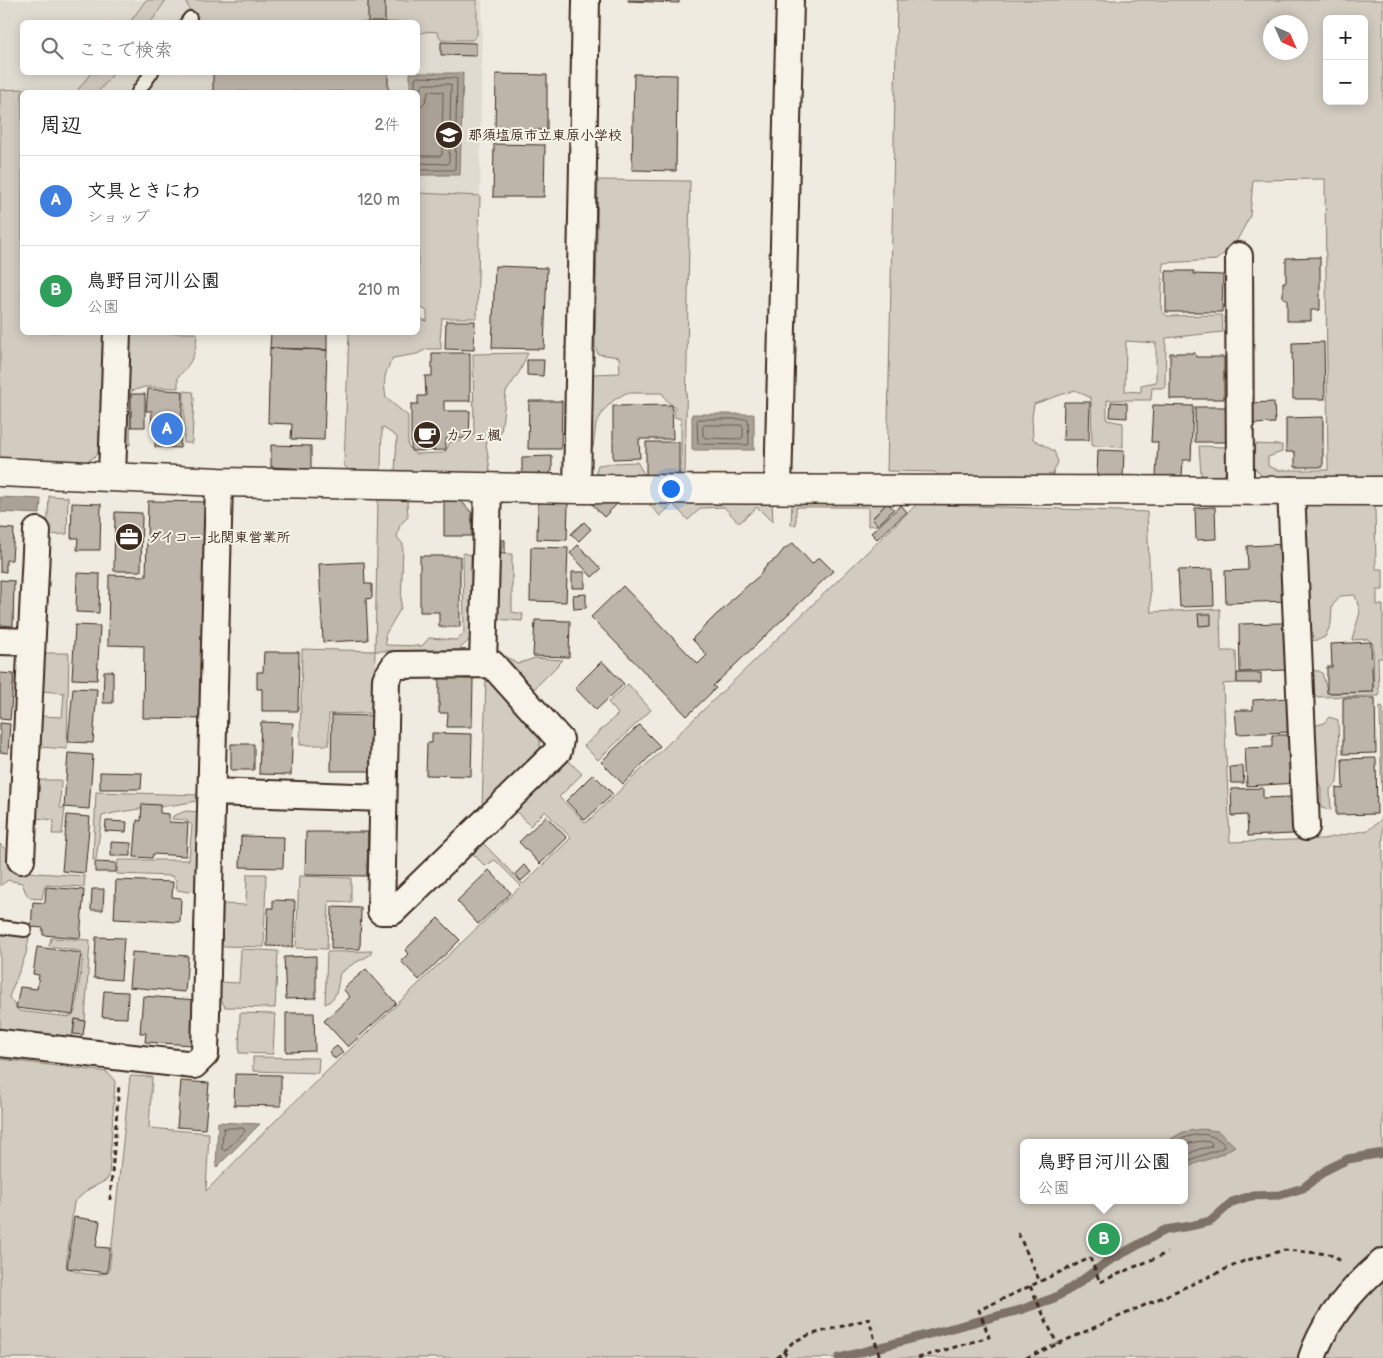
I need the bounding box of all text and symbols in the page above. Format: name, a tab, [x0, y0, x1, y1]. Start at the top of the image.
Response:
north arrow	[1263, 15, 1308, 60]
map controls	[1323, 15, 1368, 105]
button: +	[1323, 15, 1368, 60]
search box	[20, 20, 420, 75]
icon: search	[38, 34, 66, 62]
text: ここで検索	[78, 39, 173, 62]
button: −	[1323, 60, 1368, 105]
text: 周辺	[40, 113, 82, 138]
text: 2件	[375, 116, 400, 135]
school or university icon: 那須塩原市立東原小学校	[434, 120, 464, 150]
place label: 那須塩原市立東原小学校	[468, 127, 622, 144]
text: 文具ときにわ	[87, 180, 201, 203]
text: A	[51, 191, 61, 210]
text: 120 m	[357, 191, 400, 210]
text: ショップ	[87, 208, 150, 227]
text: 鳥野目河川公園	[87, 270, 220, 293]
text: B	[50, 281, 62, 300]
text: 210 m	[358, 281, 400, 300]
text: 公園	[87, 298, 119, 317]
pin: A	[151, 410, 183, 448]
cafe icon: カフェ楓	[412, 420, 442, 450]
place label: カフェ楓	[446, 427, 502, 444]
your location	[658, 476, 684, 502]
office icon: ダイコー 北関東営業所	[114, 522, 144, 552]
place label: ダイコー 北関東営業所	[148, 529, 290, 546]
popup	[1020, 1139, 1188, 1204]
text: 鳥野目河川公園	[1037, 1151, 1171, 1174]
text: 公園	[1037, 1179, 1070, 1198]
pin: B	[1088, 1220, 1120, 1258]

